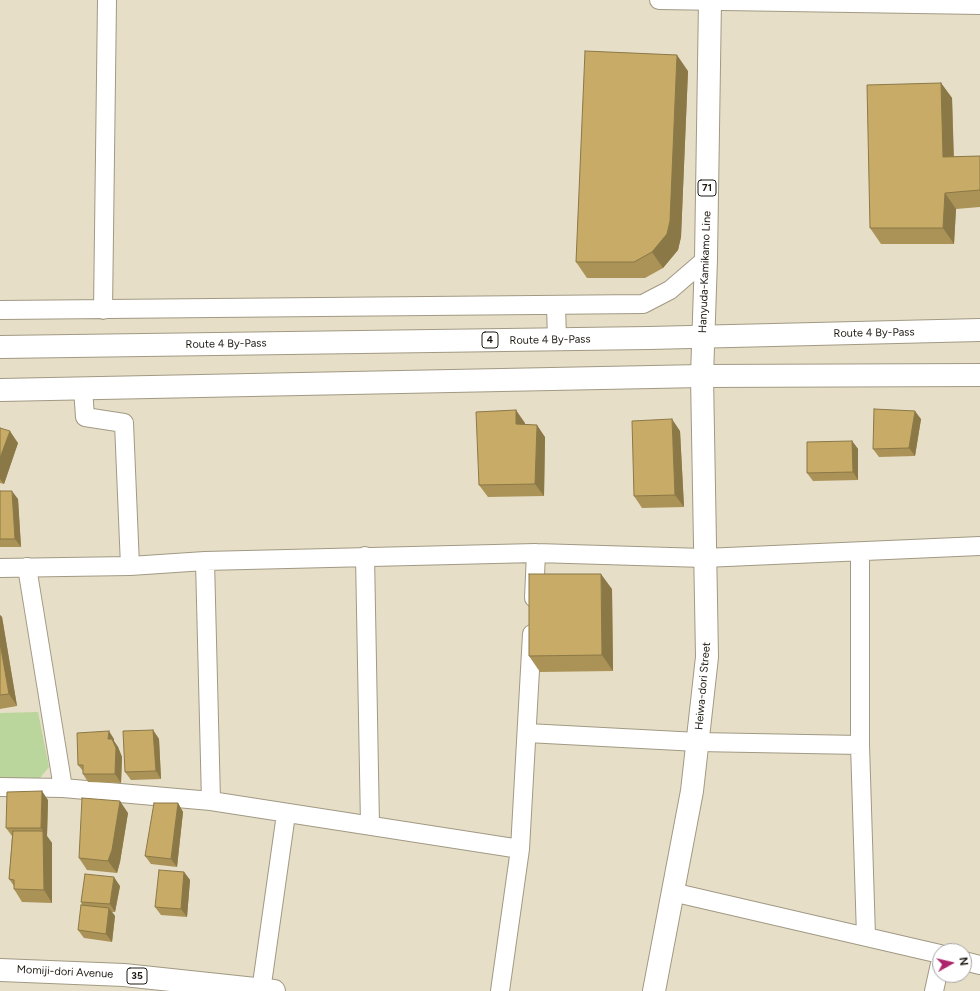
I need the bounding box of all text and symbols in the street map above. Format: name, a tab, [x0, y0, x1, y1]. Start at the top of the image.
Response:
road number: 71	[698, 180, 716, 196]
street label: Hanyuda-Kamikamo Line	[696, 211, 714, 333]
street label: Route 4 By-Pass	[833, 326, 915, 340]
road number: 4	[482, 332, 498, 348]
street label: Route 4 By-Pass	[509, 333, 591, 347]
street label: Route 4 By-Pass	[185, 337, 267, 351]
street label: Heiwa-dori Street	[693, 642, 713, 730]
north arrow	[932, 943, 972, 983]
text: N	[956, 956, 970, 967]
street label: Momiji-dori Avenue	[16, 963, 114, 981]
road number: 35	[127, 968, 147, 984]

